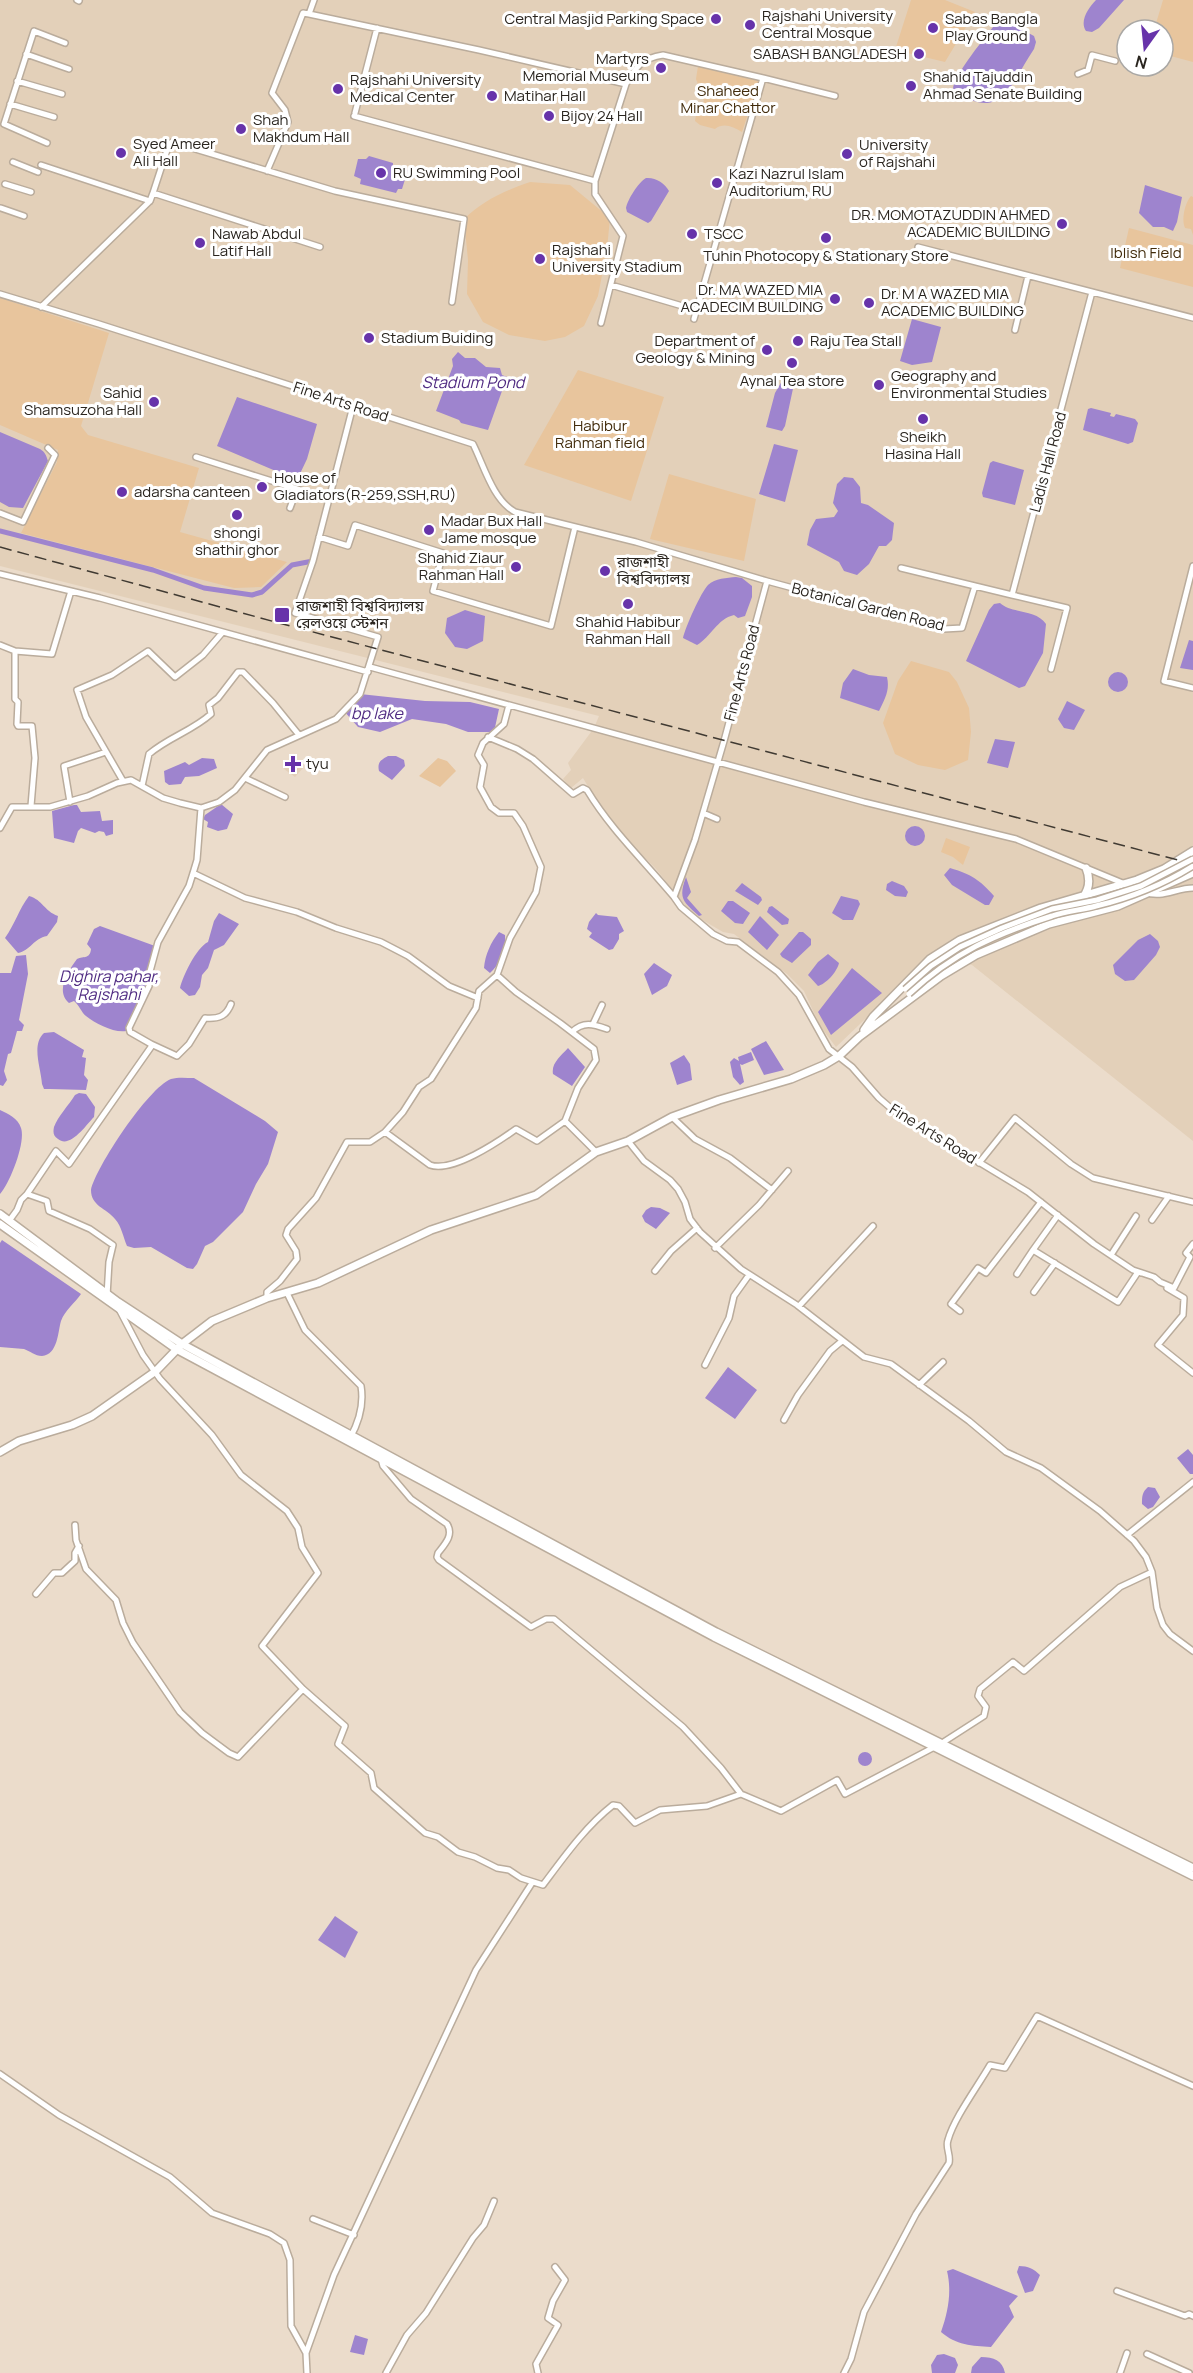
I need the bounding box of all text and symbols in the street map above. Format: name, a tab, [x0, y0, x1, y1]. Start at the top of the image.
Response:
place label: Rajshahi University Central Mosque	[762, 5, 893, 43]
place label: Central Masjid Parking Space	[504, 8, 704, 29]
place label: Sabas Bangla Play Ground	[945, 8, 1038, 46]
marker: Central Masjid Parking Space	[709, 12, 723, 26]
marker: Rajshahi University Central Mosque	[743, 18, 757, 32]
north arrow	[1115, 18, 1175, 78]
marker: Sabas Bangla Play Ground	[926, 21, 940, 35]
place label: SABASH BANGLADESH	[753, 43, 907, 64]
marker: SABASH BANGLADESH	[912, 47, 926, 61]
place label: Martyrs Memorial Museum	[523, 48, 649, 86]
text: N	[1133, 50, 1150, 75]
marker: Martyrs Memorial Museum	[654, 61, 668, 75]
place label: Shahid Tajuddin Ahmad Senate Building	[923, 66, 1082, 104]
place label: Rajshahi University Medical Center	[350, 69, 481, 107]
marker: Shahid Tajuddin Ahmad Senate Building	[904, 79, 918, 93]
park label: Shaheed Minar Chattor	[680, 80, 776, 118]
marker: Rajshahi University Medical Center	[331, 82, 345, 96]
place label: Matihar Hall	[504, 85, 586, 106]
marker: Matihar Hall	[485, 89, 499, 103]
place label: Bijoy 24 Hall	[561, 105, 643, 126]
place label: Shah Makhdum Hall	[253, 109, 349, 147]
marker: Bijoy 24 Hall	[542, 109, 556, 123]
marker: Shah Makhdum Hall	[234, 122, 248, 136]
place label: Syed Ameer Ali Hall	[133, 133, 216, 171]
place label: University of Rajshahi	[859, 134, 935, 172]
marker: Syed Ameer Ali Hall	[114, 146, 128, 160]
marker: University of Rajshahi	[840, 147, 854, 161]
place label: RU Swimming Pool	[393, 162, 520, 183]
place label: Kazi Nazrul Islam Auditorium, RU	[729, 163, 844, 201]
marker: RU Swimming Pool	[374, 166, 388, 180]
marker: Kazi Nazrul Islam Auditorium, RU	[710, 176, 724, 190]
place label: DR. MOMOTAZUDDIN AHMED ACADEMIC BUILDING	[851, 204, 1050, 242]
marker: DR. MOMOTAZUDDIN AHMED ACADEMIC BUILDING	[1055, 217, 1069, 231]
place label: Nawab Abdul Latif Hall	[212, 223, 301, 261]
place label: TSCC	[704, 223, 744, 244]
marker: TSCC	[685, 227, 699, 241]
marker: Tuhin Photocopy & Stationary Store	[819, 231, 833, 245]
marker: Nawab Abdul Latif Hall	[193, 236, 207, 250]
place label: Rajshahi University Stadium	[552, 239, 682, 277]
park label: Iblish Field	[1110, 242, 1182, 263]
place label: Tuhin Photocopy & Stationary Store	[703, 245, 949, 266]
marker: Rajshahi University Stadium	[533, 252, 547, 266]
place label: Dr. MA WAZED MIA ACADECIM BUILDING	[680, 279, 823, 317]
place label: Dr. M A WAZED MIA ACADEMIC BUILDING	[881, 283, 1024, 321]
marker: Dr. MA WAZED MIA ACADECIM BUILDING	[828, 292, 842, 306]
marker: Dr. M A WAZED MIA ACADEMIC BUILDING	[862, 296, 876, 310]
place label: Stadium Buiding	[381, 327, 493, 348]
place label: Department of Geology & Mining	[636, 330, 756, 368]
place label: Raju Tea Stall	[810, 330, 902, 351]
marker: Stadium Buiding	[362, 331, 376, 345]
marker: Raju Tea Stall	[791, 334, 805, 348]
marker: Department of Geology & Mining	[760, 343, 774, 357]
marker: Aynal Tea store	[785, 356, 799, 370]
place label: Geography and Environmental Studies	[891, 365, 1047, 403]
place label: Aynal Tea store	[740, 370, 845, 391]
water label: Stadium Pond	[422, 371, 527, 393]
street label: Fine Arts Road	[291, 376, 391, 427]
marker: Geography and Environmental Studies	[872, 378, 886, 392]
place label: Sahid Shamsuzoha Hall	[24, 382, 142, 420]
marker: Sahid Shamsuzoha Hall	[147, 395, 161, 409]
street label: Ladis Hall Road	[1024, 409, 1071, 515]
marker: Sheikh Hasina Hall	[916, 412, 930, 426]
park label: Habibur Rahman field	[555, 415, 645, 453]
place label: Sheikh Hasina Hall	[885, 426, 961, 464]
place label: House of Gladiators(R-259,SSH,RU)	[274, 467, 456, 505]
marker: House of Gladiators(R-259,SSH,RU)	[255, 480, 269, 494]
place label: adarsha canteen	[134, 481, 250, 502]
marker: adarsha canteen	[115, 485, 129, 499]
marker: shongi shathir ghor	[230, 508, 244, 522]
place label: Madar Bux Hall Jame mosque	[441, 510, 542, 548]
place label: shongi shathir ghor	[195, 522, 280, 560]
marker: Madar Bux Hall Jame mosque	[422, 523, 436, 537]
place label: Shahid Ziaur Rahman Hall	[418, 547, 505, 585]
place label: রাজশাহী বিশ্ববিদ্যালয়	[616, 551, 690, 589]
marker: Shahid Ziaur Rahman Hall	[509, 560, 523, 574]
marker: রাজশাহী বিশ্ববিদ্যালয়	[598, 564, 612, 578]
street label: Botanical Garden Road	[789, 577, 947, 636]
place label: রাজশাহী বিশ্ববিদ্যালয় রেলওয়ে স্টেশন	[295, 595, 424, 633]
marker: Shahid Habibur Rahman Hall	[621, 597, 635, 611]
marker: রাজশাহী বিশ্ববিদ্যালয় রেলওয়ে স্টেশন	[273, 606, 291, 624]
place label: Shahid Habibur Rahman Hall	[576, 611, 681, 649]
street label: Fine Arts Road	[719, 622, 764, 723]
water label: bp lake	[351, 702, 405, 724]
place label: tyu	[306, 753, 329, 774]
marker: tyu	[284, 755, 302, 773]
water label: Dighira pahar, Rajshahi	[59, 965, 159, 1005]
street label: Fine Arts Road	[886, 1098, 981, 1169]

